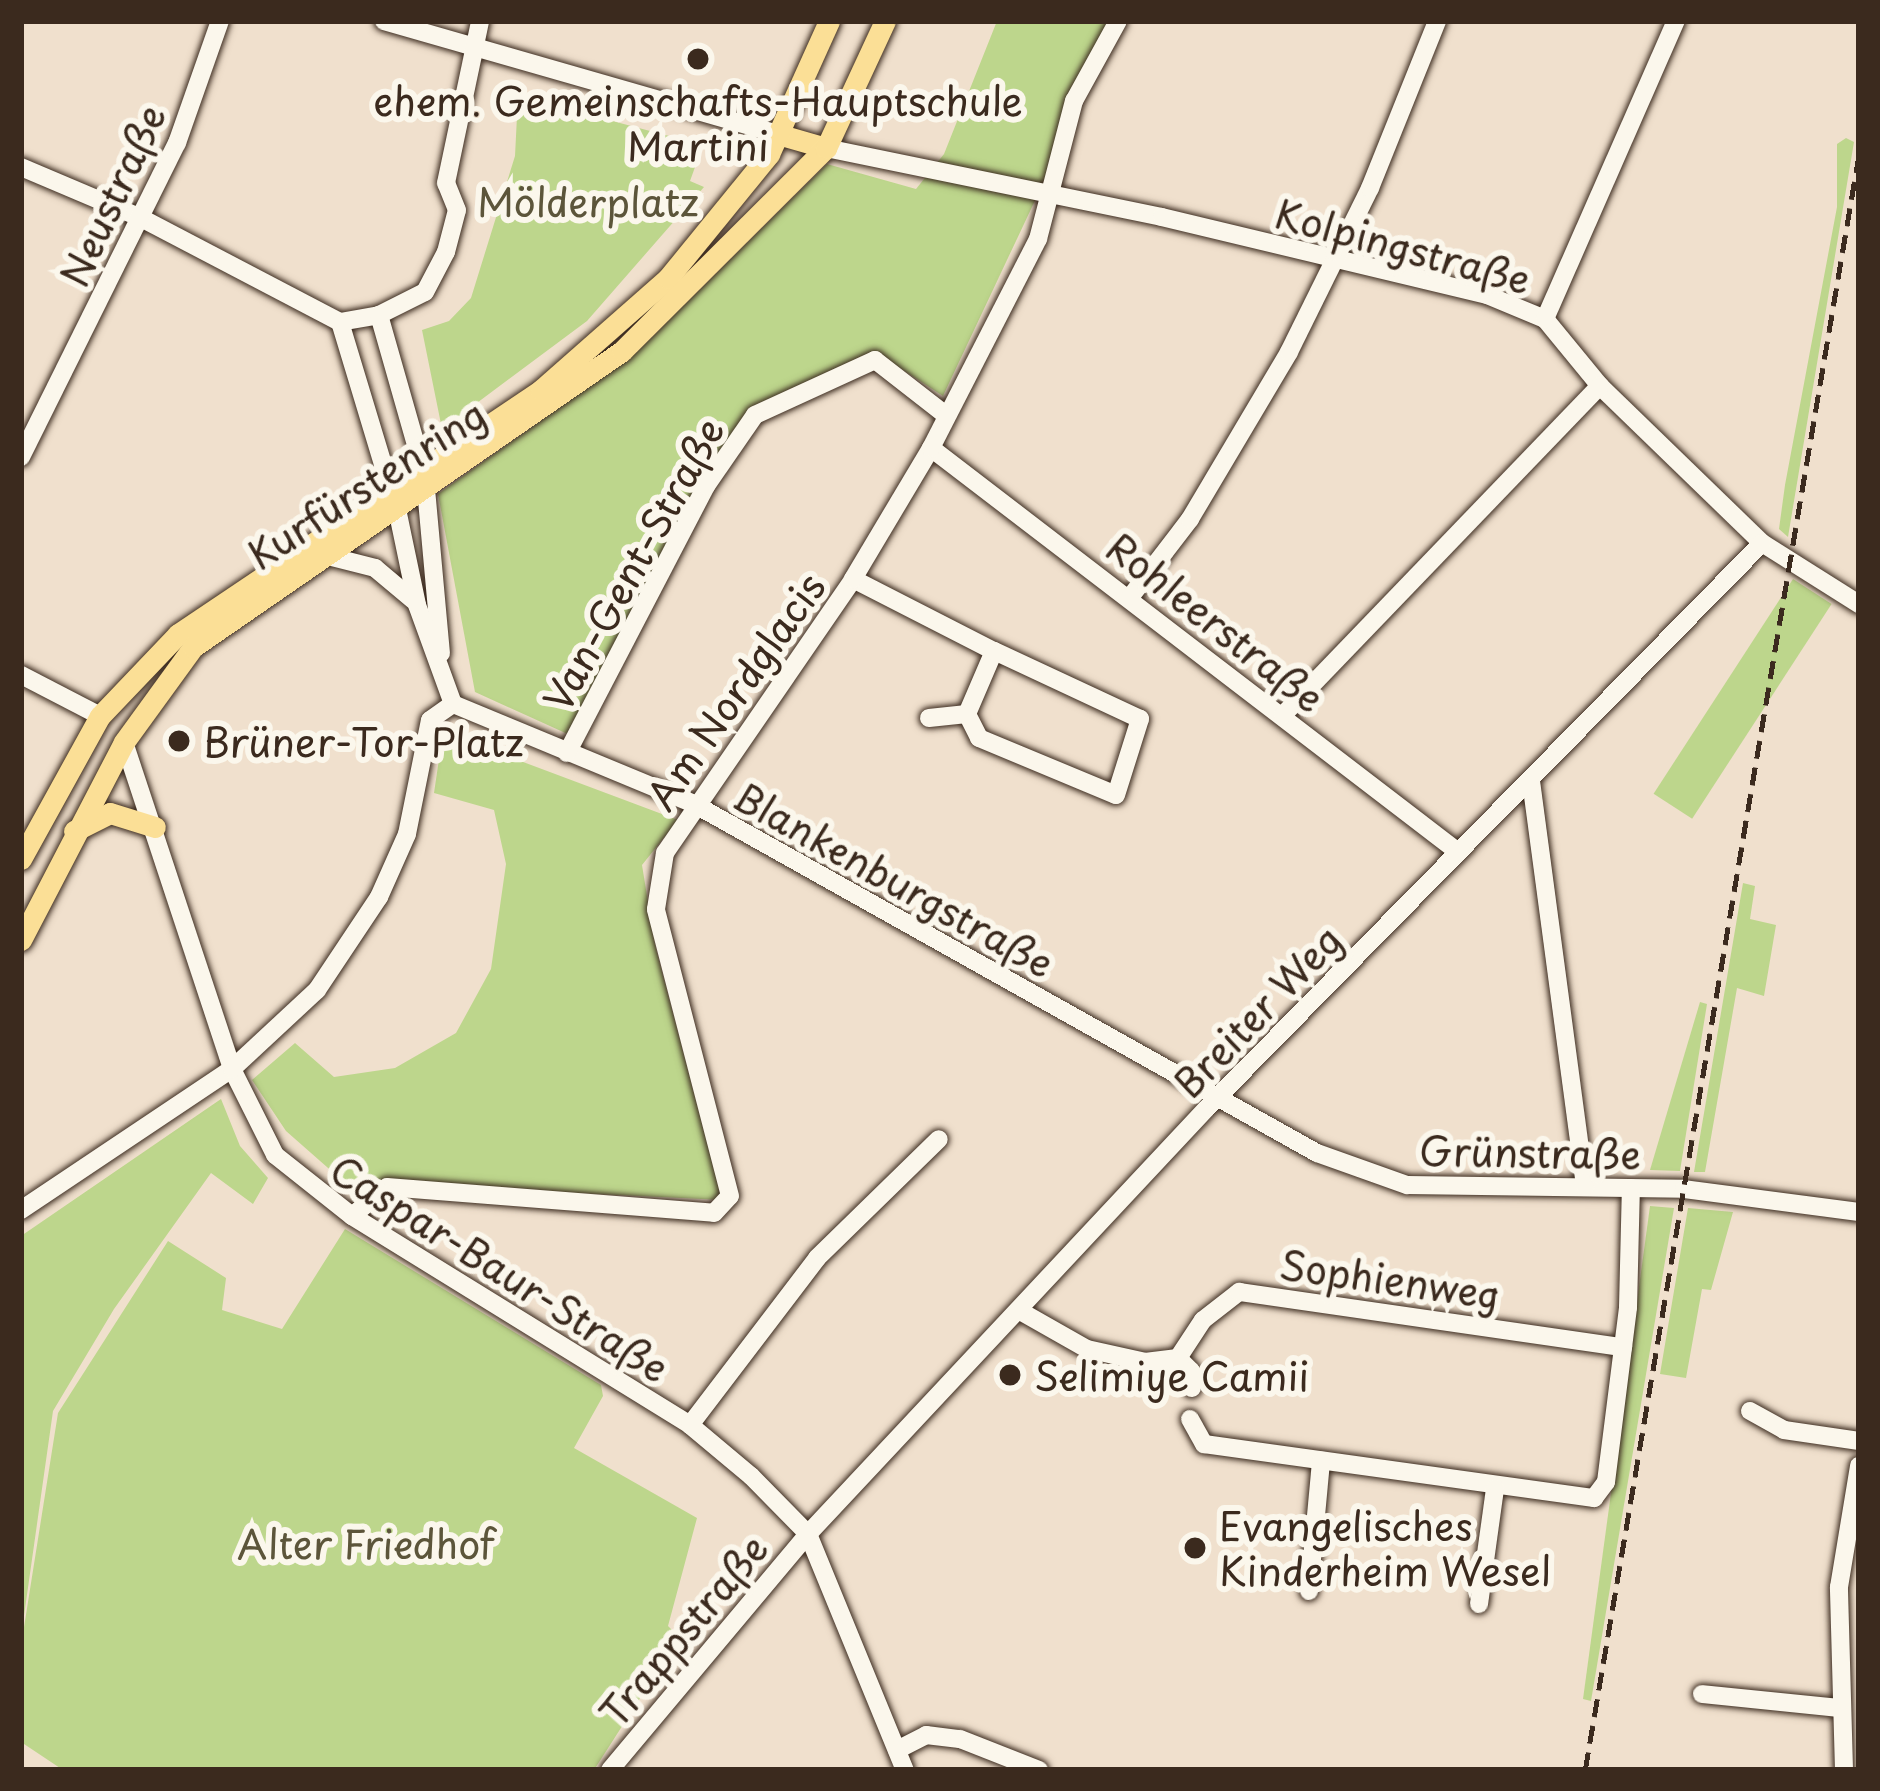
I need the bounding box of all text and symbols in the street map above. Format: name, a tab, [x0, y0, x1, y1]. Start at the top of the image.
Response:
marker: ehem. Gemeinschafts-Hauptschule Martini	[685, 46, 711, 72]
place label: ehem. Gemeinschafts-Hauptschule Martini	[373, 78, 1023, 169]
street label: Neustraße	[50, 97, 174, 293]
park label: Mölderplatz	[477, 178, 699, 224]
street label: Kolpingstraße	[1270, 189, 1536, 303]
street label: Kurfürstenring	[238, 390, 494, 578]
street label: Van-Gent-Straße	[533, 409, 733, 719]
street label: Rohleerstraße	[1098, 523, 1334, 721]
street label: Am Nordglacis	[636, 563, 834, 819]
place label: Brüner-Tor-Platz	[203, 718, 524, 764]
marker: Brüner-Tor-Platz	[166, 728, 192, 754]
street label: Blankenburgstraße	[726, 772, 1062, 986]
street label: Breiter Weg	[1162, 914, 1352, 1108]
street label: Grünstraße	[1419, 1127, 1641, 1177]
street label: Caspar-Baur-Straße	[322, 1145, 678, 1391]
street label: Sophienweg	[1277, 1240, 1503, 1318]
place label: Selimiye Camii	[1034, 1352, 1311, 1398]
marker: Selimiye Camii	[997, 1362, 1023, 1388]
place label: Evangelisches Kinderheim Wesel	[1219, 1503, 1552, 1594]
park label: Alter Friedhof	[237, 1520, 495, 1566]
street label: Trappstraße	[589, 1525, 777, 1735]
marker: Evangelisches Kinderheim Wesel	[1182, 1535, 1208, 1561]

